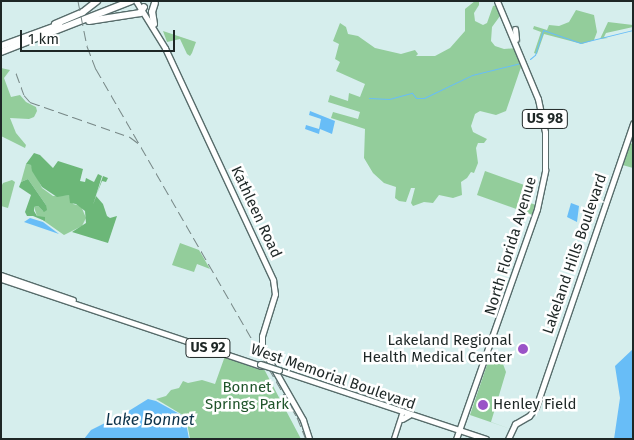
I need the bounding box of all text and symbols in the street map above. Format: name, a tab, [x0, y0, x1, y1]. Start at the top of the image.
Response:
scale bar	[22, 20, 178, 52]
text: 1 km	[28, 30, 59, 48]
road number: US 98	[521, 108, 569, 130]
street label: Kathleen Road	[227, 163, 285, 261]
street label: Lakeland Hills Boulevard	[539, 172, 611, 336]
street label: North Florida Avenue	[481, 174, 541, 318]
place label: Lakeland Regional Health Medical Center	[363, 331, 512, 366]
road number: US 92	[184, 336, 232, 359]
street label: West Memorial Boulevard	[248, 340, 418, 414]
marker: Lakeland Regional Health Medical Center	[516, 342, 530, 356]
park label: Bonnet Springs Park	[205, 378, 289, 413]
place label: Henley Field	[493, 396, 576, 414]
marker: Henley Field	[477, 399, 489, 411]
water label: Lake Bonnet	[105, 410, 195, 430]

